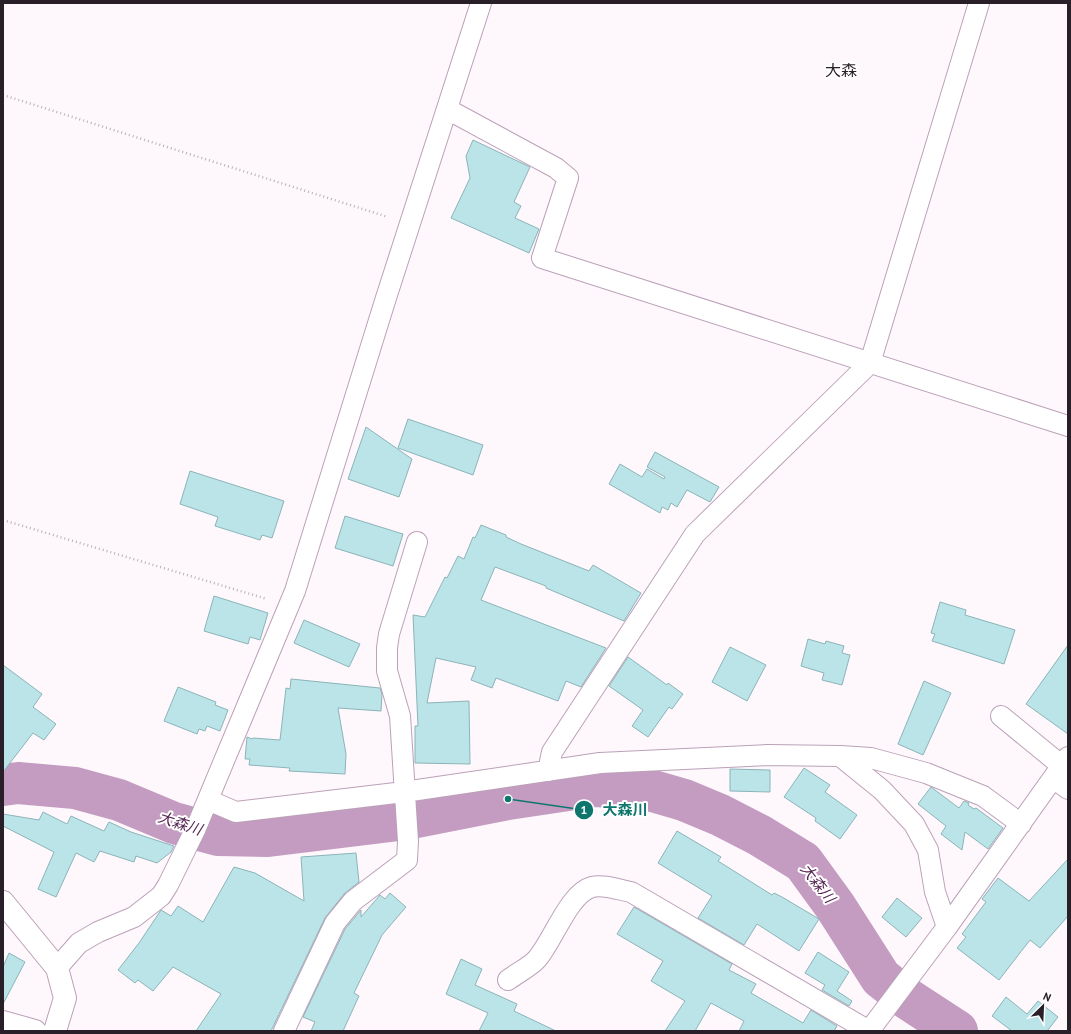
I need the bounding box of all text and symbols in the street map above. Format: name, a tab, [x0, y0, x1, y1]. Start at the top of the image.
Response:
district label: 大森	[825, 60, 857, 80]
callout: 大森川	[574, 797, 655, 824]
text: 大森川	[602, 800, 648, 819]
text: 1	[581, 802, 587, 817]
water label: 大森川	[156, 807, 206, 840]
water label: 大森川	[797, 859, 841, 908]
north arrow	[1023, 986, 1063, 1026]
text: N	[1041, 989, 1053, 1005]

